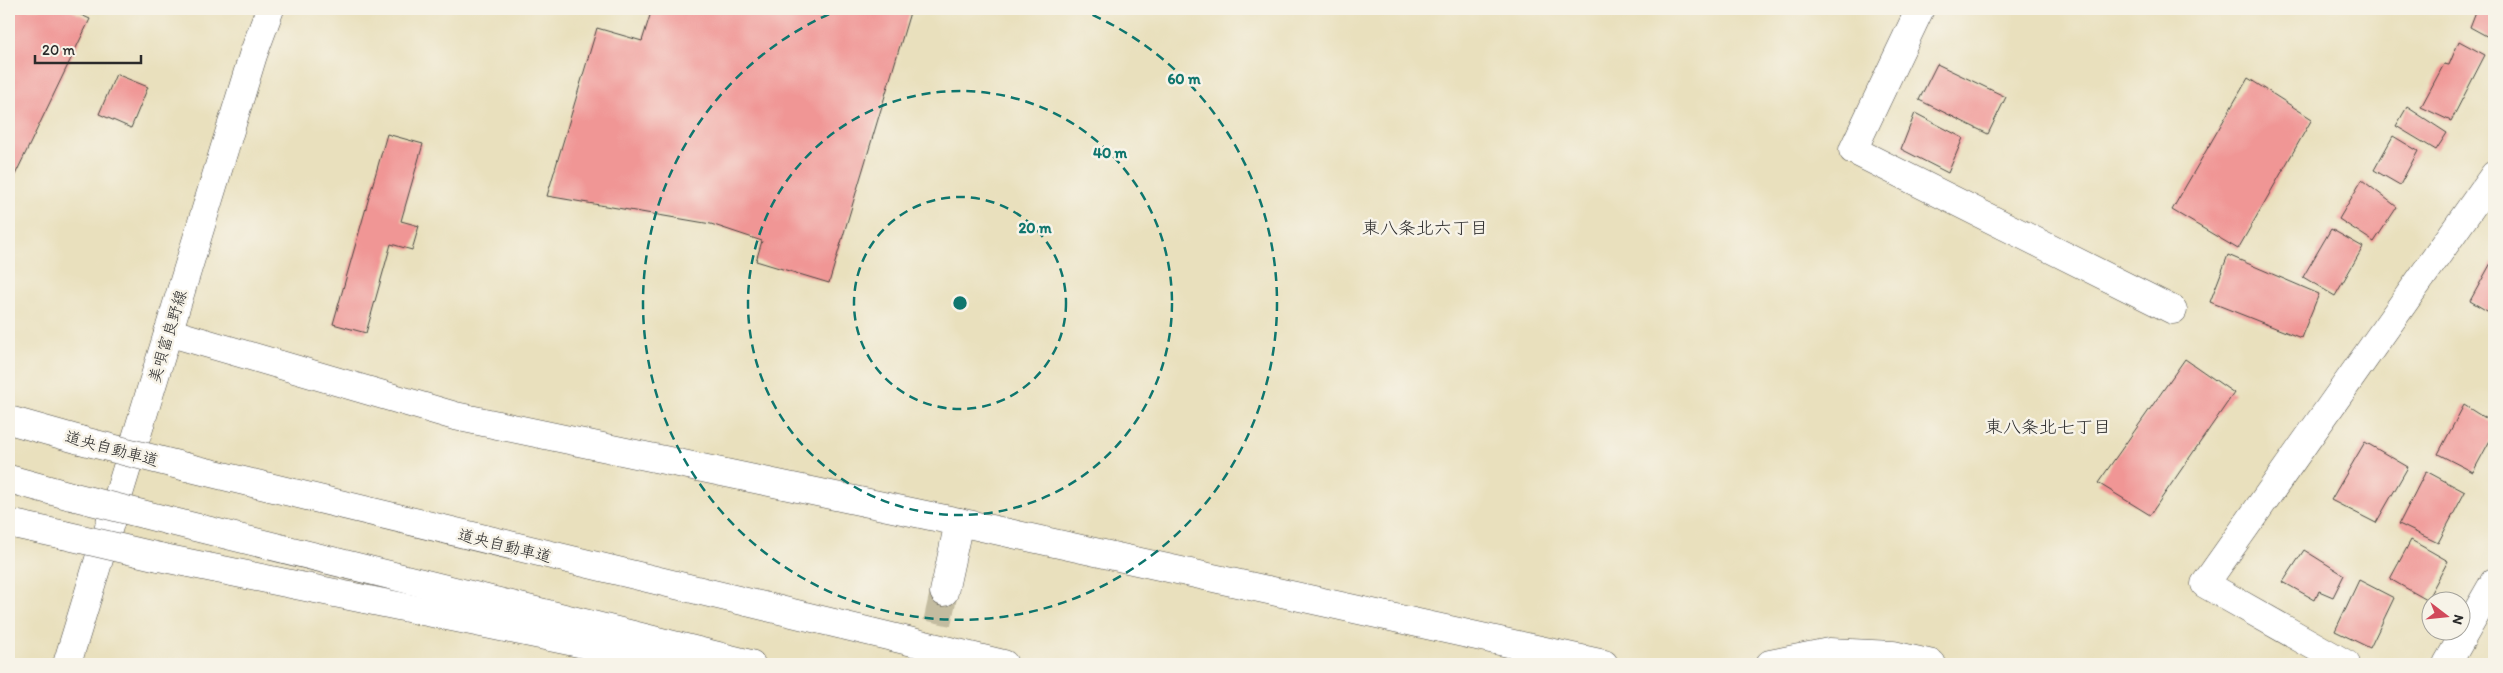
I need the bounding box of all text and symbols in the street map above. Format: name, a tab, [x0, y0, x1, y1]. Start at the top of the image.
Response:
scale bar	[35, 32, 141, 64]
text: 20 m	[42, 41, 76, 59]
text: 60 m	[1167, 70, 1201, 88]
text: 40 m	[1093, 144, 1128, 162]
district label: 東八条北六丁目	[1362, 217, 1488, 239]
text: 20 m	[1018, 219, 1052, 237]
street label: 美唄富良野線	[144, 287, 191, 385]
centre of rings	[951, 294, 969, 312]
district label: 東八条北七丁目	[1985, 416, 2111, 438]
street label: 道央自動車道	[63, 427, 161, 470]
street label: 道央自動車道	[456, 525, 554, 566]
north arrow	[2420, 590, 2470, 640]
text: N	[2449, 613, 2467, 626]

